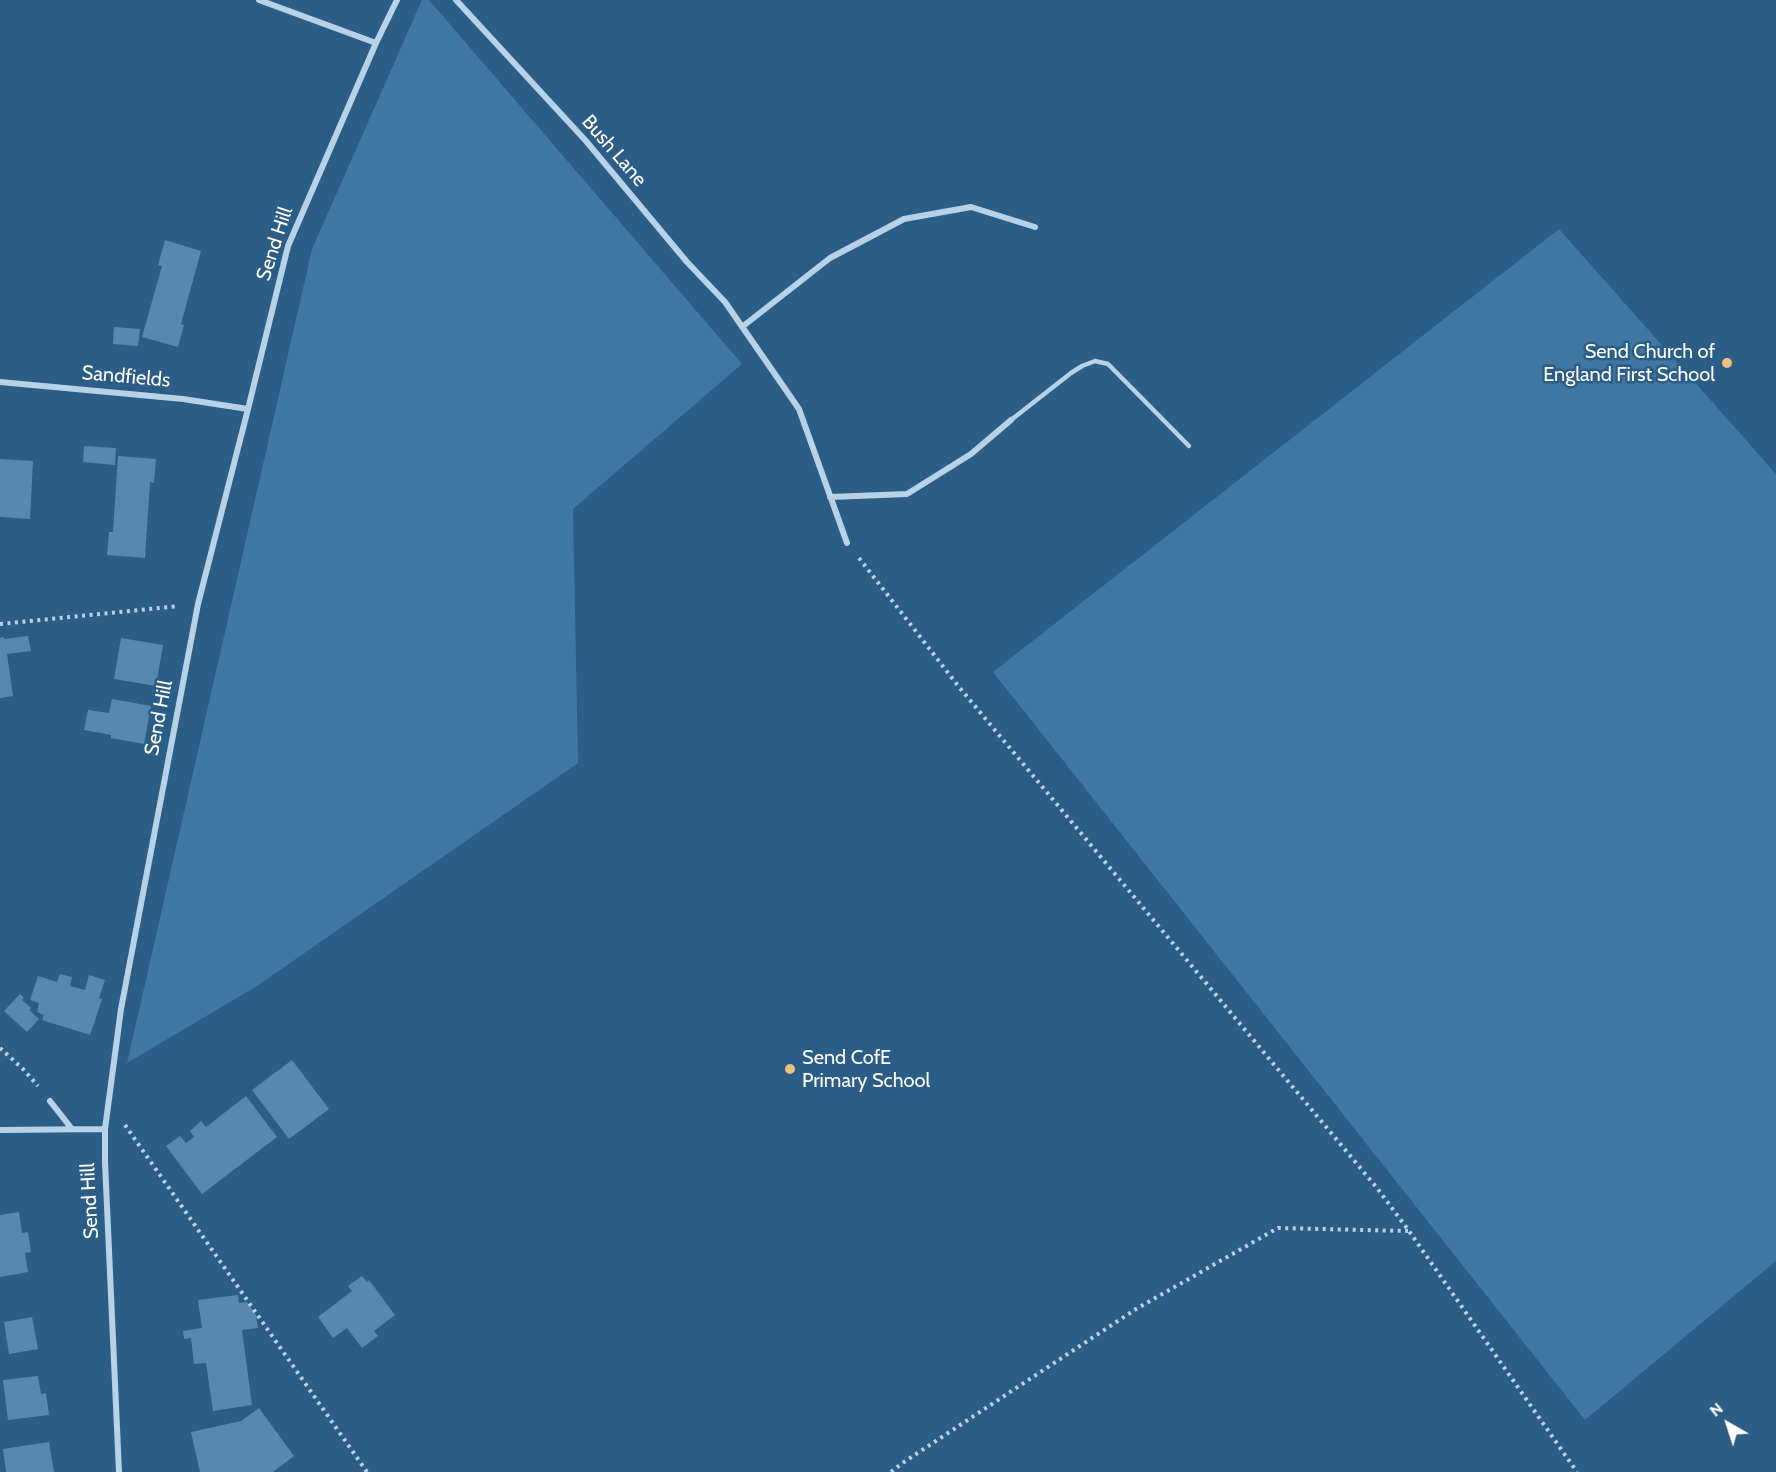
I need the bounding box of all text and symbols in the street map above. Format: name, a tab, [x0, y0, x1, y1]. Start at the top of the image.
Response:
street label: Bush Lane	[576, 110, 652, 192]
street label: Send Hill	[252, 204, 298, 284]
place label: Send Church of England First School	[1543, 340, 1715, 387]
marker: Send Church of England First School	[1720, 356, 1734, 370]
street label: Sandfields	[81, 361, 171, 393]
street label: Send Hill	[140, 678, 178, 758]
place label: Send CofE Primary School	[802, 1046, 930, 1093]
marker: Send CofE Primary School	[783, 1062, 797, 1076]
street label: Send Hill	[76, 1162, 104, 1240]
north arrow	[1698, 1394, 1758, 1454]
text: N	[1706, 1399, 1727, 1421]

